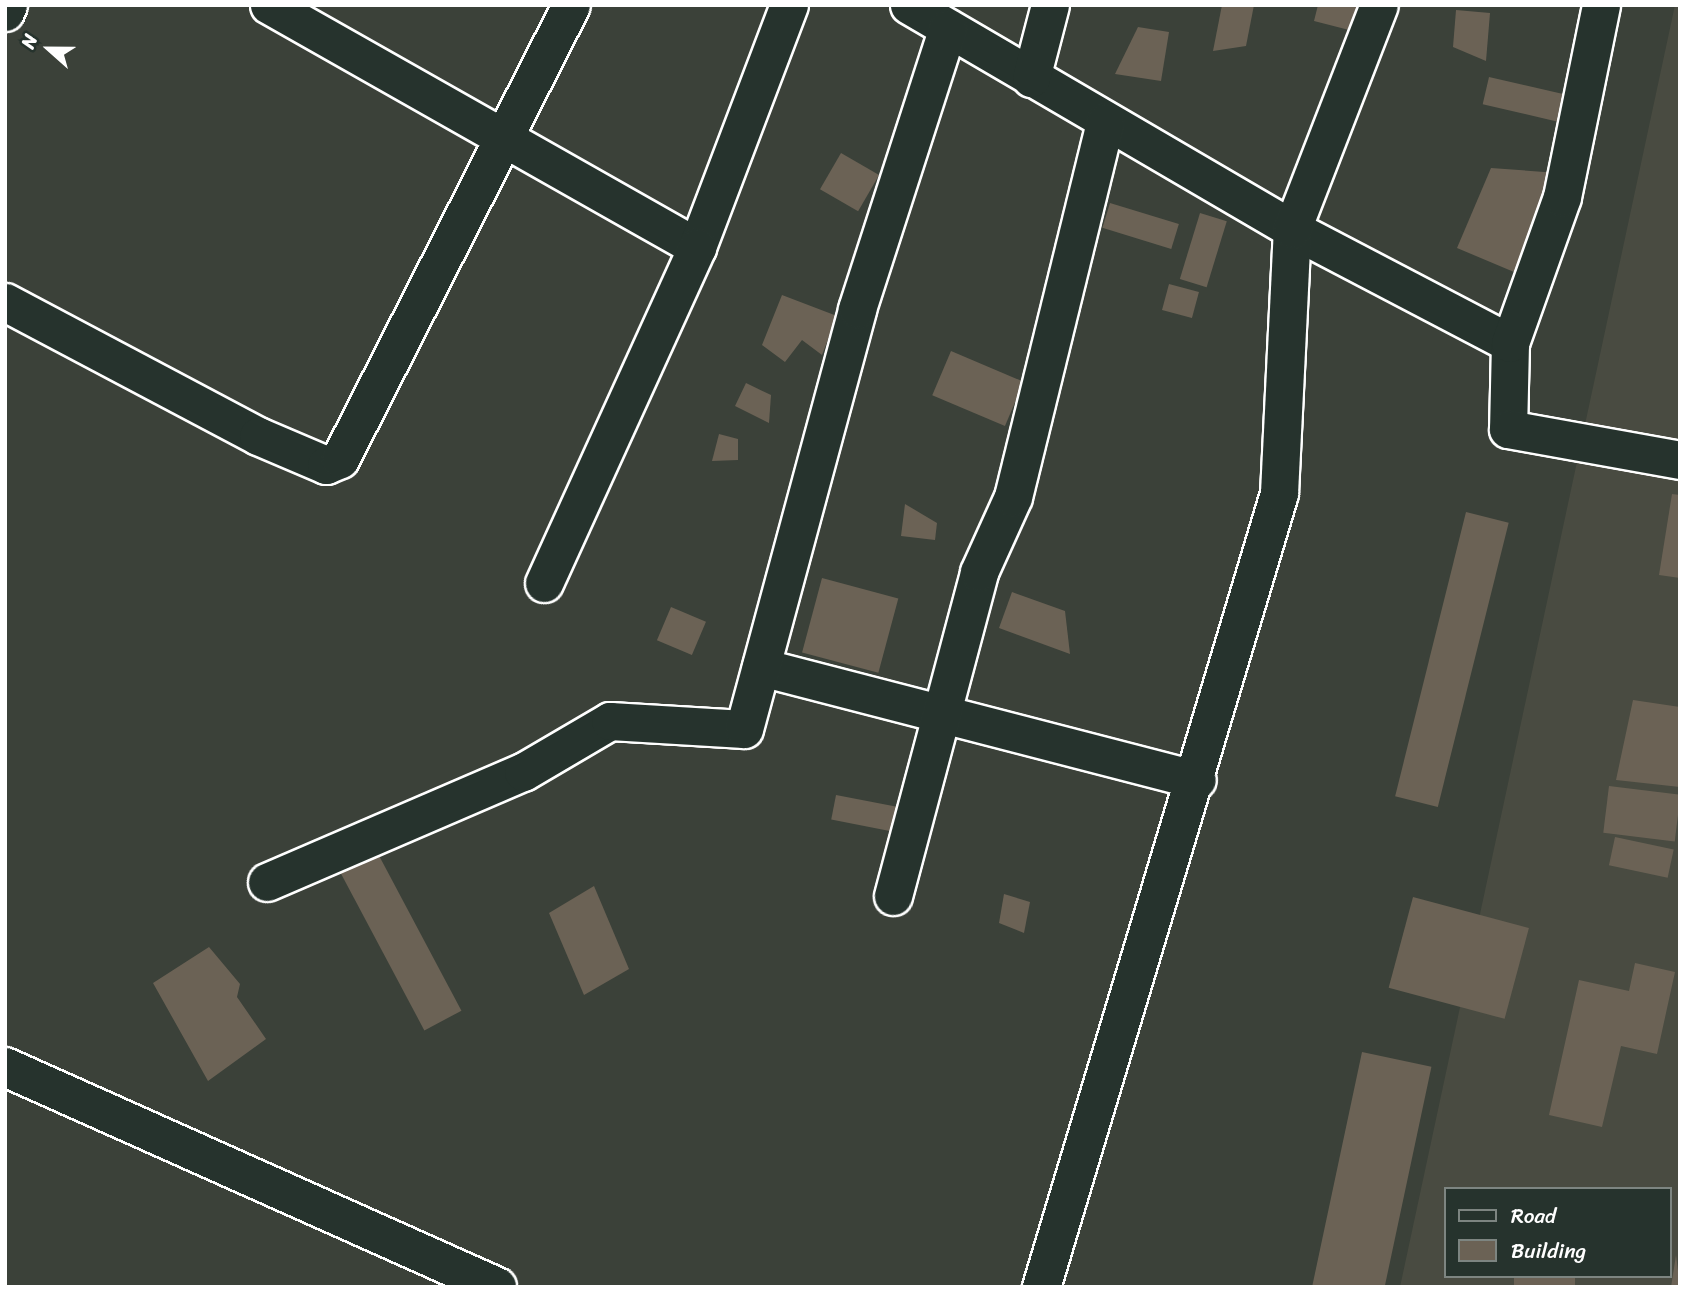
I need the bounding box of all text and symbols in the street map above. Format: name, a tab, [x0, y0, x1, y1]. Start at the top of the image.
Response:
north arrow	[14, 14, 84, 84]
text: N	[11, 29, 47, 53]
legend	[1444, 1187, 1671, 1278]
text: Road	[1511, 1197, 1556, 1235]
text: Building	[1511, 1232, 1586, 1270]

